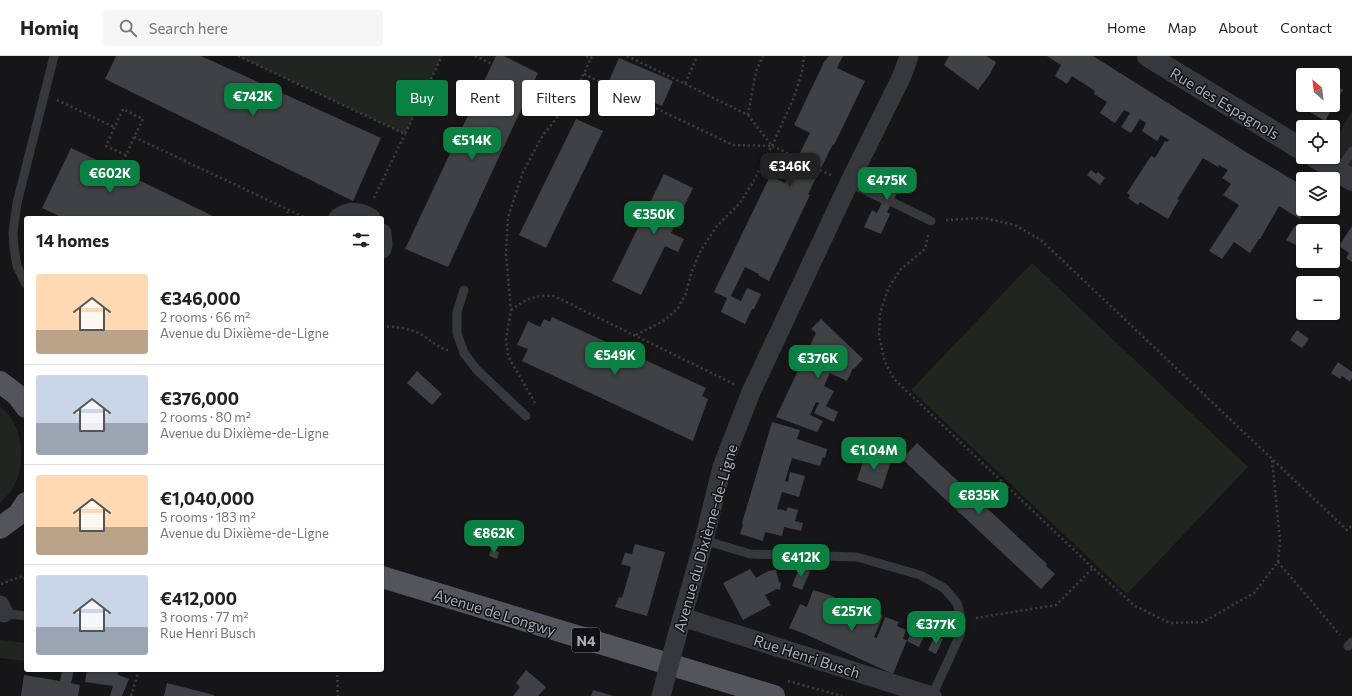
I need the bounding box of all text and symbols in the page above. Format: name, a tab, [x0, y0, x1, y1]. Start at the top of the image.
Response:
search box	[103, 10, 383, 46]
text: Homiq	[20, 16, 79, 39]
icon: search	[117, 17, 139, 39]
text: Search here	[149, 19, 228, 37]
text: Home	[1107, 19, 1146, 36]
text: Map	[1168, 19, 1196, 36]
text: About	[1218, 19, 1258, 36]
text: Contact	[1280, 19, 1332, 36]
street label: Rue des Espagnols	[1167, 63, 1283, 143]
north arrow	[1296, 68, 1340, 112]
map controls	[1296, 68, 1340, 320]
chip: Buy	[396, 80, 448, 116]
chip: Rent	[456, 80, 514, 116]
chip: Filters	[522, 80, 590, 116]
chip: New	[598, 80, 655, 116]
pin: €742K	[225, 83, 281, 117]
text: €742K	[233, 88, 273, 104]
button: locate	[1296, 120, 1340, 164]
pin: €514K	[444, 127, 500, 161]
text: €514K	[452, 132, 492, 148]
pin: €346K	[762, 153, 818, 187]
text: €346K	[769, 158, 811, 174]
pin: €602K	[82, 160, 138, 194]
text: €602K	[89, 165, 131, 181]
pin: €475K	[859, 167, 915, 201]
text: €475K	[867, 172, 907, 188]
button: layers	[1296, 172, 1340, 216]
pin: €350K	[626, 201, 682, 235]
text: €350K	[633, 206, 675, 222]
button: +	[1296, 224, 1340, 268]
icon: filters	[350, 229, 372, 251]
text: 14 homes	[36, 230, 109, 251]
button: −	[1296, 276, 1340, 320]
text: €346,000	[160, 288, 240, 309]
icon: home	[68, 290, 116, 338]
text: 2 rooms · 66 m²	[160, 309, 250, 325]
text: Avenue du Dixième-de-Ligne	[160, 325, 329, 341]
pin: €549K	[587, 342, 643, 376]
pin: €376K	[790, 345, 846, 379]
text: €549K	[594, 347, 636, 363]
text: €376K	[798, 350, 838, 366]
text: €376,000	[160, 388, 239, 409]
icon: home	[68, 391, 116, 439]
text: 2 rooms · 80 m²	[160, 409, 251, 425]
text: Avenue du Dixième-de-Ligne	[160, 425, 329, 441]
pin: €1.04M	[841, 437, 907, 471]
street label: Avenue du Dixième-de-Ligne	[670, 442, 741, 634]
text: €1.04M	[850, 442, 898, 458]
pin: €835K	[951, 482, 1007, 516]
text: €835K	[958, 487, 1000, 503]
text: €1,040,000	[160, 488, 254, 509]
icon: home	[68, 491, 116, 539]
text: 5 rooms · 183 m²	[160, 509, 256, 525]
pin: €862K	[466, 520, 522, 554]
text: Avenue du Dixième-de-Ligne	[160, 525, 329, 541]
text: €862K	[473, 525, 515, 541]
pin: €412K	[773, 544, 829, 578]
text: €412K	[781, 549, 821, 565]
street label: Avenue de Longwy	[432, 585, 558, 639]
text: €412,000	[160, 588, 237, 609]
icon: home	[68, 591, 116, 639]
pin: €257K	[824, 598, 880, 632]
text: €257K	[832, 603, 872, 619]
text: 3 rooms · 77 m²	[160, 609, 249, 625]
pin: €377K	[908, 611, 964, 645]
text: €377K	[916, 616, 956, 632]
text: Rue Henri Busch	[160, 625, 256, 641]
road number: N4	[572, 628, 600, 652]
street label: Rue Henri Busch	[752, 630, 862, 682]

